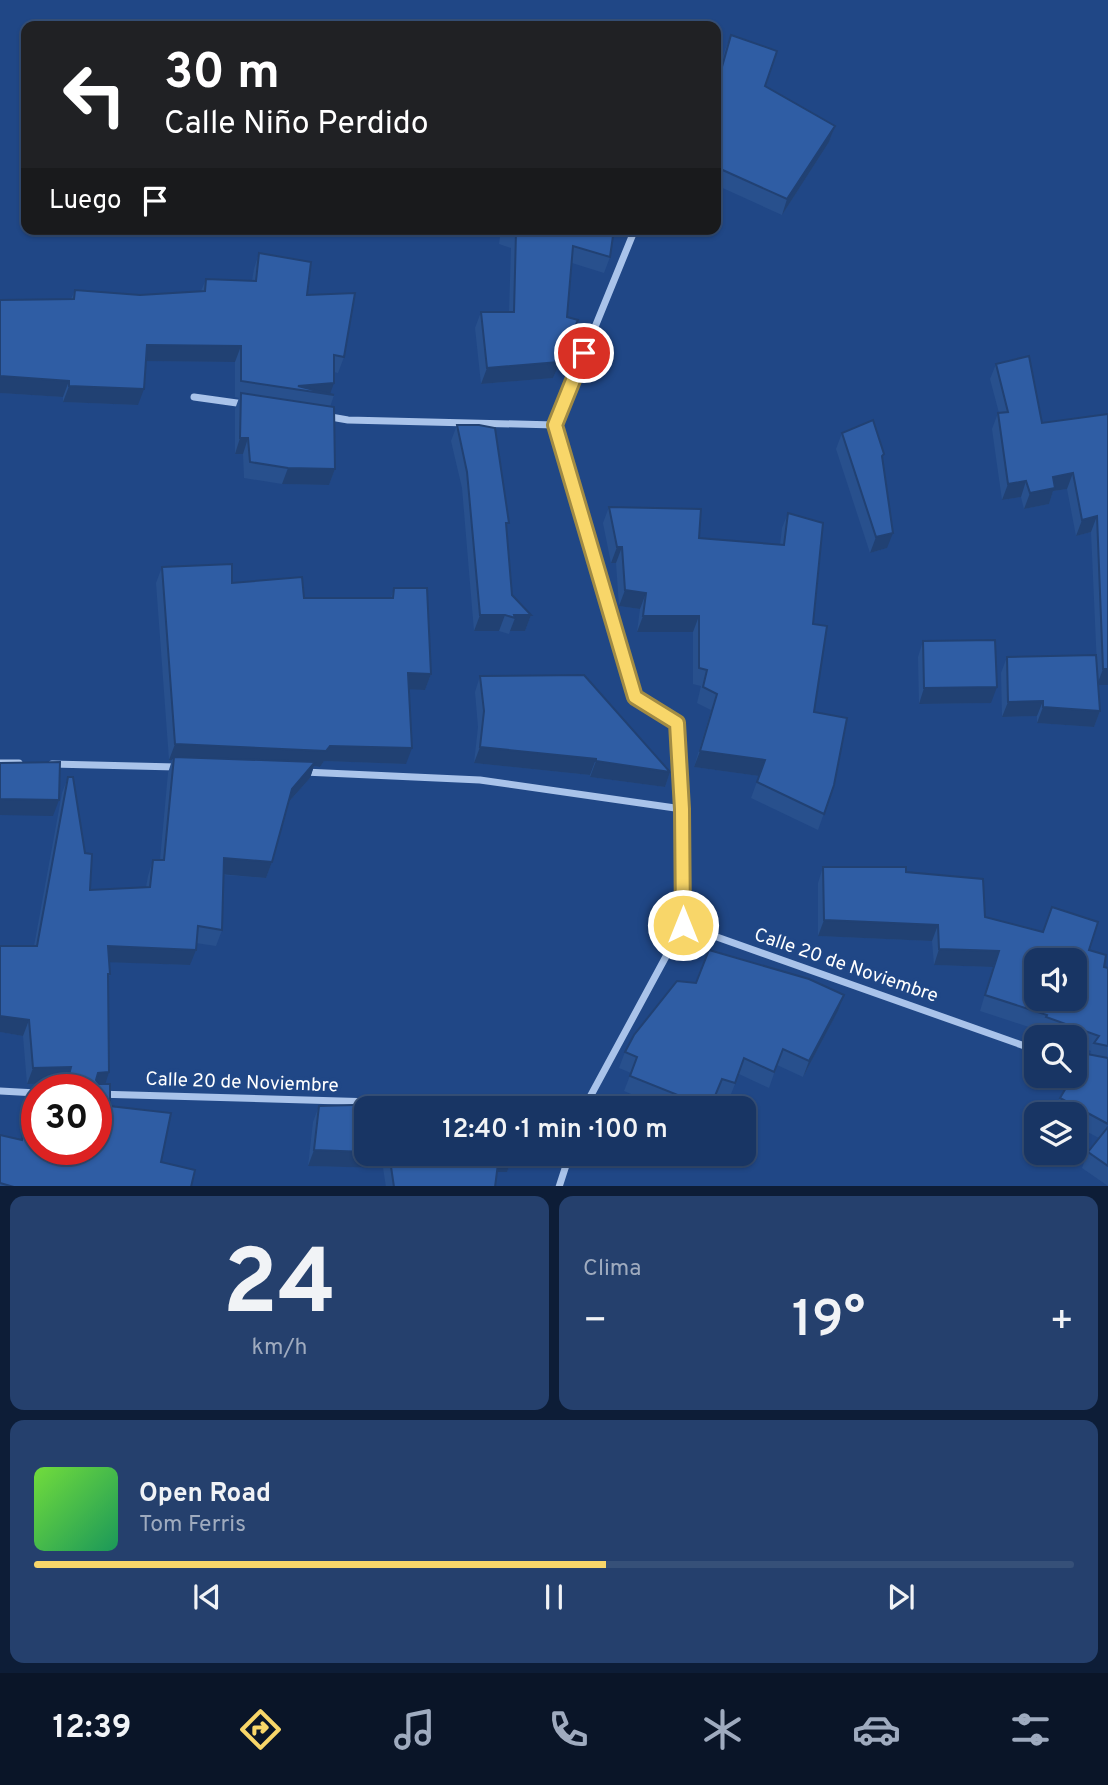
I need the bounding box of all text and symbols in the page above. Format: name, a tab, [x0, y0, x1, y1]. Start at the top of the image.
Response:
text: 30 m	[164, 44, 280, 106]
icon: left	[49, 49, 140, 140]
text: Calle Niño Perdido	[164, 105, 429, 145]
icon: arrive	[136, 182, 174, 220]
text: Luego	[49, 185, 122, 218]
pin	[554, 323, 614, 383]
icon: arrive	[565, 334, 603, 372]
position arrow	[646, 888, 720, 962]
street label: Calle 20 de Noviembre	[751, 923, 941, 1009]
map controls	[1024, 948, 1087, 1165]
button: sound	[1024, 948, 1087, 1011]
button: search	[1024, 1025, 1087, 1088]
street label: Calle 20 de Noviembre	[145, 1068, 339, 1098]
speed limit sign: 30	[21, 1074, 112, 1165]
button: layers	[1024, 1102, 1087, 1165]
text: 12:40 · 1 min · 100 m	[442, 1114, 668, 1147]
text: 24	[222, 1231, 337, 1346]
text: Clima	[583, 1255, 641, 1284]
text: 19°	[792, 1289, 865, 1355]
text: −	[583, 1298, 608, 1347]
text: +	[1049, 1298, 1074, 1347]
text: km/h	[252, 1334, 307, 1363]
text: Open Road	[139, 1478, 271, 1511]
text: Tom Ferris	[139, 1511, 246, 1540]
icon: previous	[188, 1578, 226, 1616]
icon: pause	[535, 1578, 573, 1616]
icon: next	[882, 1578, 920, 1616]
icon: directions	[236, 1705, 285, 1754]
icon: music	[390, 1705, 439, 1754]
icon: phone	[544, 1705, 593, 1754]
icon: climate	[698, 1705, 747, 1754]
icon: car	[852, 1705, 901, 1754]
icon: filters	[1006, 1705, 1055, 1754]
text: 12:39	[53, 1709, 131, 1749]

